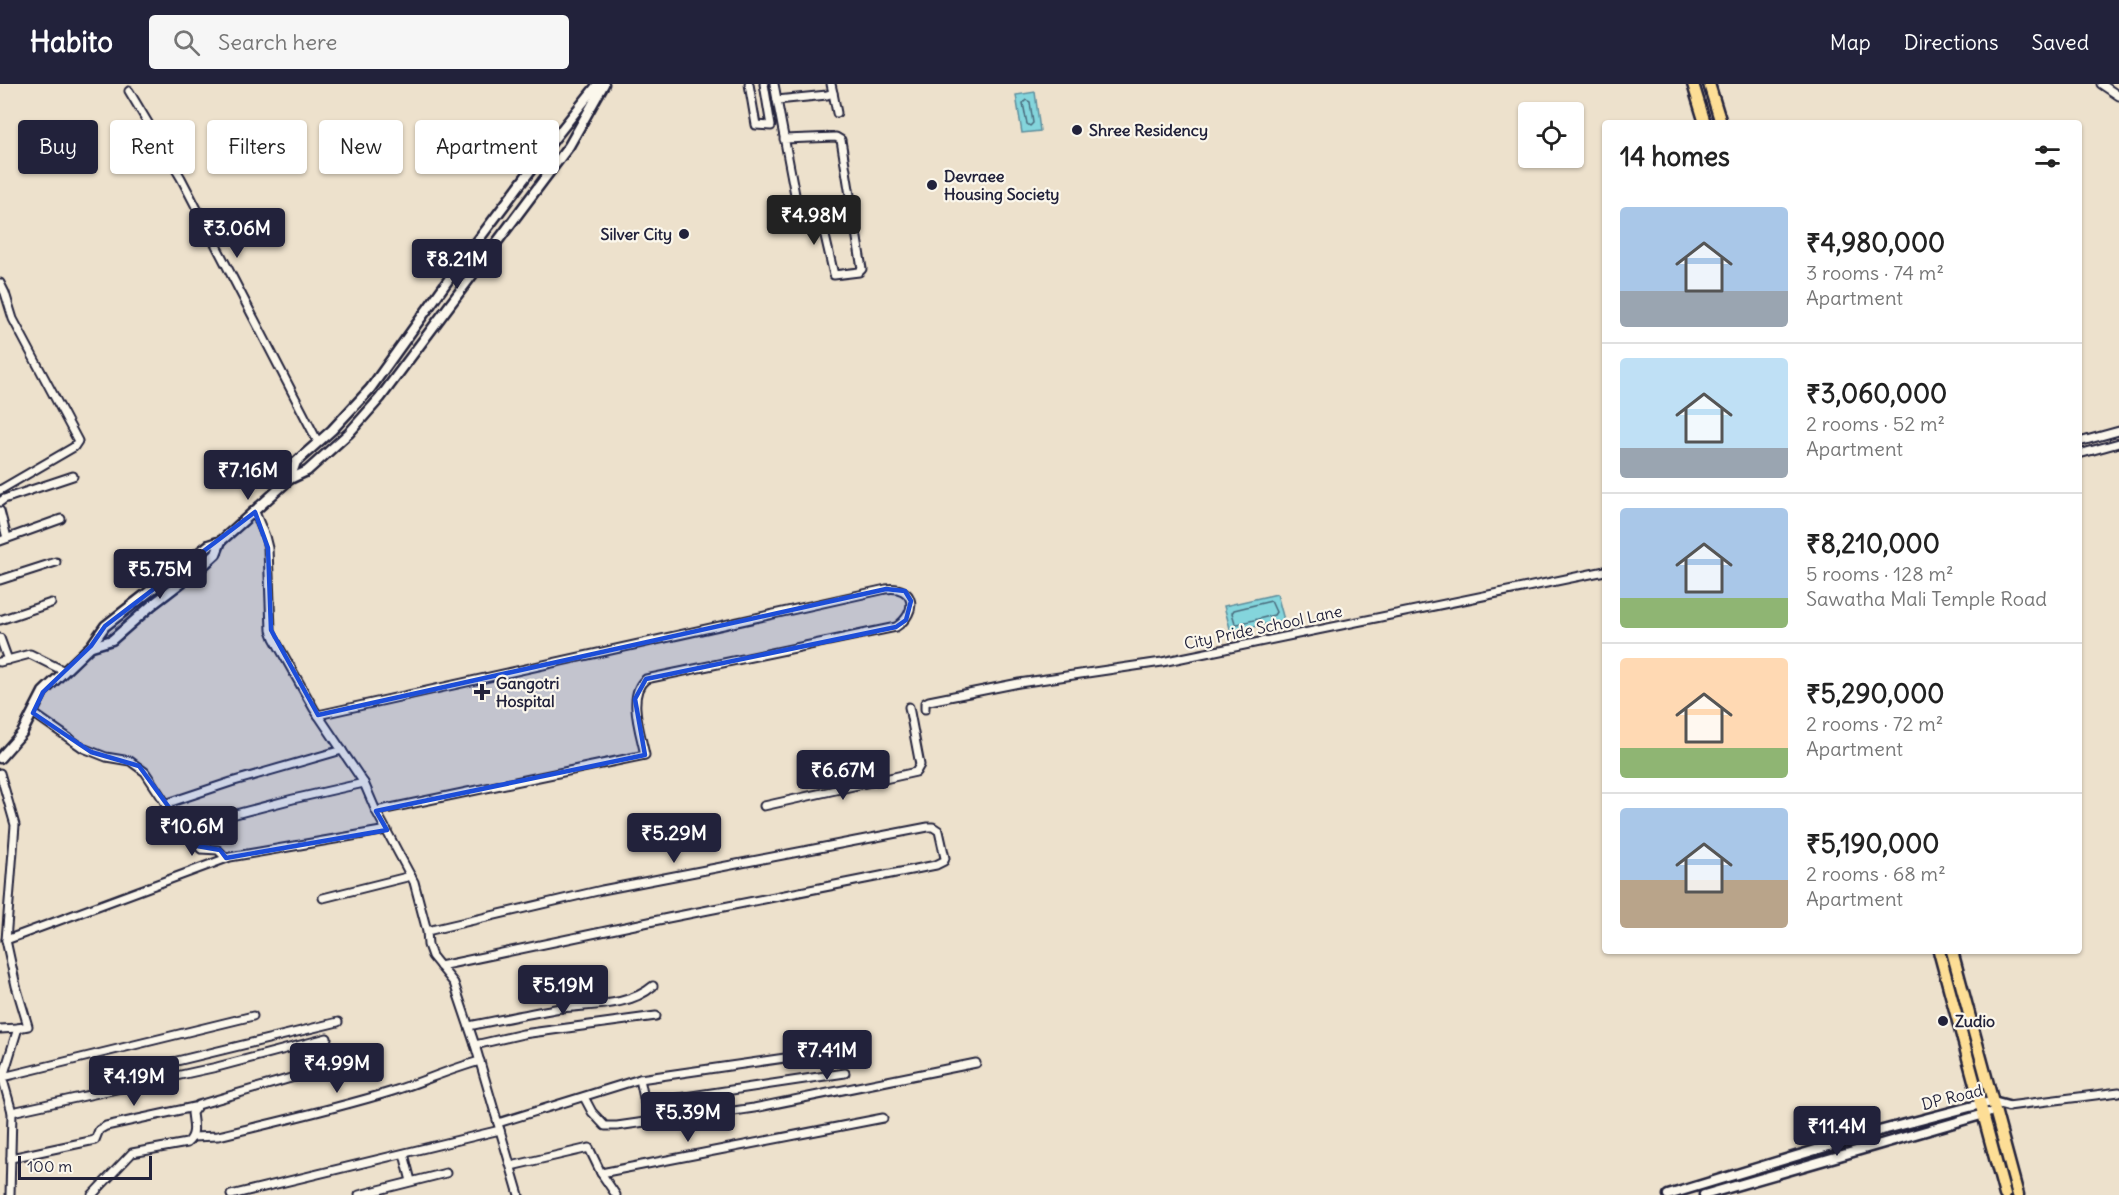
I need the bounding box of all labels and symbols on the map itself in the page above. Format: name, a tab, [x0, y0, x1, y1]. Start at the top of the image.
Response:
place label: Shree Residency	[1089, 120, 1208, 141]
marker: Shree Residency	[1070, 123, 1084, 137]
place label: Devraee Housing Society	[944, 166, 1059, 205]
marker: Devraee Housing Society	[925, 178, 939, 192]
pin: ₹4.98M	[765, 195, 863, 246]
pin: ₹3.06M	[188, 208, 286, 259]
place label: Silver City	[601, 224, 672, 245]
marker: Silver City	[677, 227, 691, 241]
pin: ₹8.21M	[408, 239, 506, 290]
pin: ₹7.16M	[199, 450, 297, 501]
pin: ₹5.75M	[111, 549, 209, 600]
street label: City Pride School Lane	[1182, 600, 1344, 654]
place label: Gangotri Hospital	[496, 673, 559, 712]
marker: Gangotri Hospital	[473, 683, 491, 701]
pin: ₹6.67M	[794, 750, 892, 801]
pin: ₹10.6M	[143, 806, 241, 857]
pin: ₹5.29M	[625, 813, 723, 864]
pin: ₹5.19M	[514, 965, 612, 1016]
place label: Zudio	[1955, 1011, 1995, 1031]
marker: Zudio	[1936, 1014, 1950, 1028]
pin: ₹7.41M	[778, 1030, 876, 1081]
pin: ₹4.99M	[288, 1043, 386, 1094]
pin: ₹4.19M	[85, 1056, 183, 1107]
street label: DP Road	[1919, 1080, 1985, 1114]
pin: ₹5.39M	[639, 1092, 737, 1143]
pin: ₹11.4M	[1788, 1106, 1886, 1157]
scale bar	[18, 1153, 152, 1180]

